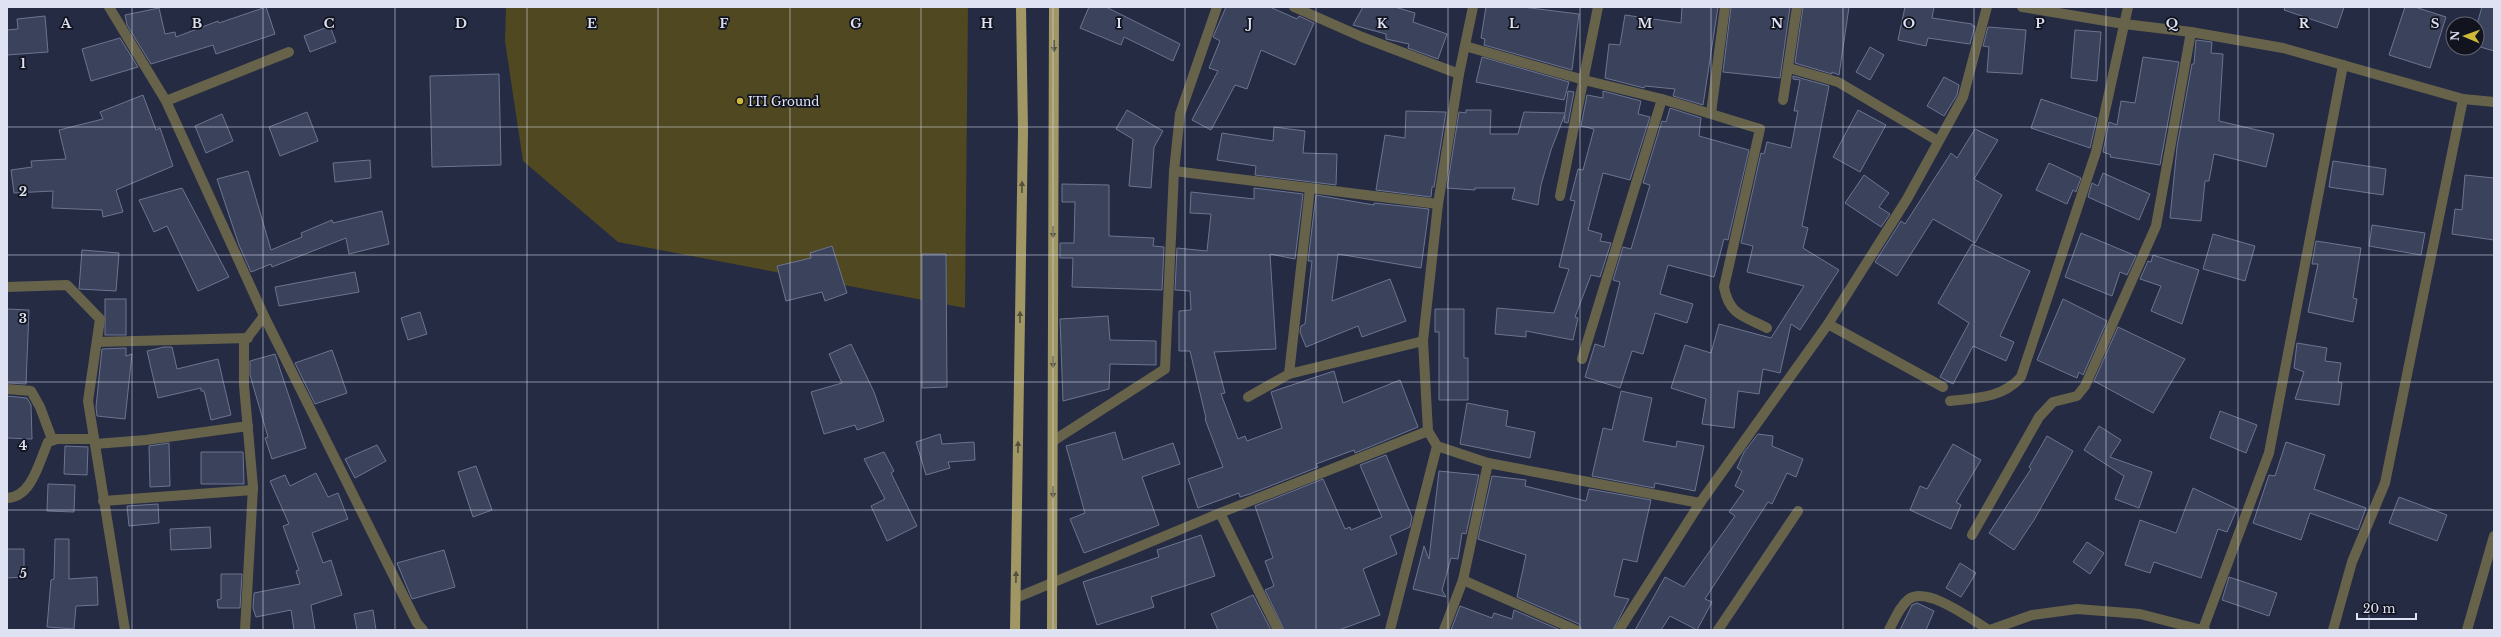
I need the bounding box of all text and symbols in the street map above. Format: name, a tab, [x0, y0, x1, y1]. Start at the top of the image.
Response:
text: A	[60, 15, 72, 32]
text: B	[192, 15, 202, 32]
text: C	[324, 15, 335, 32]
text: D	[455, 15, 467, 32]
text: E	[587, 15, 597, 32]
text: F	[720, 15, 729, 32]
text: G	[850, 15, 862, 32]
text: H	[981, 15, 993, 32]
text: I	[1116, 15, 1122, 32]
text: J	[1244, 15, 1253, 32]
text: K	[1377, 15, 1388, 32]
text: L	[1509, 15, 1519, 32]
text: M	[1638, 15, 1653, 32]
text: N	[1771, 15, 1783, 32]
text: O	[1903, 15, 1915, 32]
text: P	[2035, 15, 2045, 32]
text: Q	[2166, 15, 2179, 32]
text: R	[2299, 15, 2311, 32]
text: S	[2431, 15, 2440, 32]
north arrow	[2445, 16, 2485, 56]
text: N	[2448, 30, 2462, 41]
one-way arrow	[1051, 40, 1057, 53]
text: 1	[20, 55, 26, 72]
place label: ITI Ground	[748, 94, 819, 109]
marker: ITI Ground	[735, 96, 745, 106]
one-way arrow	[1019, 180, 1025, 193]
text: 2	[19, 183, 27, 200]
one-way arrow	[1050, 226, 1056, 239]
text: 3	[19, 310, 27, 327]
one-way arrow	[1017, 310, 1023, 323]
one-way arrow	[1050, 356, 1056, 369]
text: 4	[19, 437, 28, 454]
one-way arrow	[1015, 440, 1021, 453]
one-way arrow	[1050, 486, 1056, 499]
text: 5	[19, 565, 27, 582]
one-way arrow	[1013, 570, 1019, 583]
scale bar	[2357, 595, 2416, 621]
text: 20 m	[2363, 601, 2395, 616]

